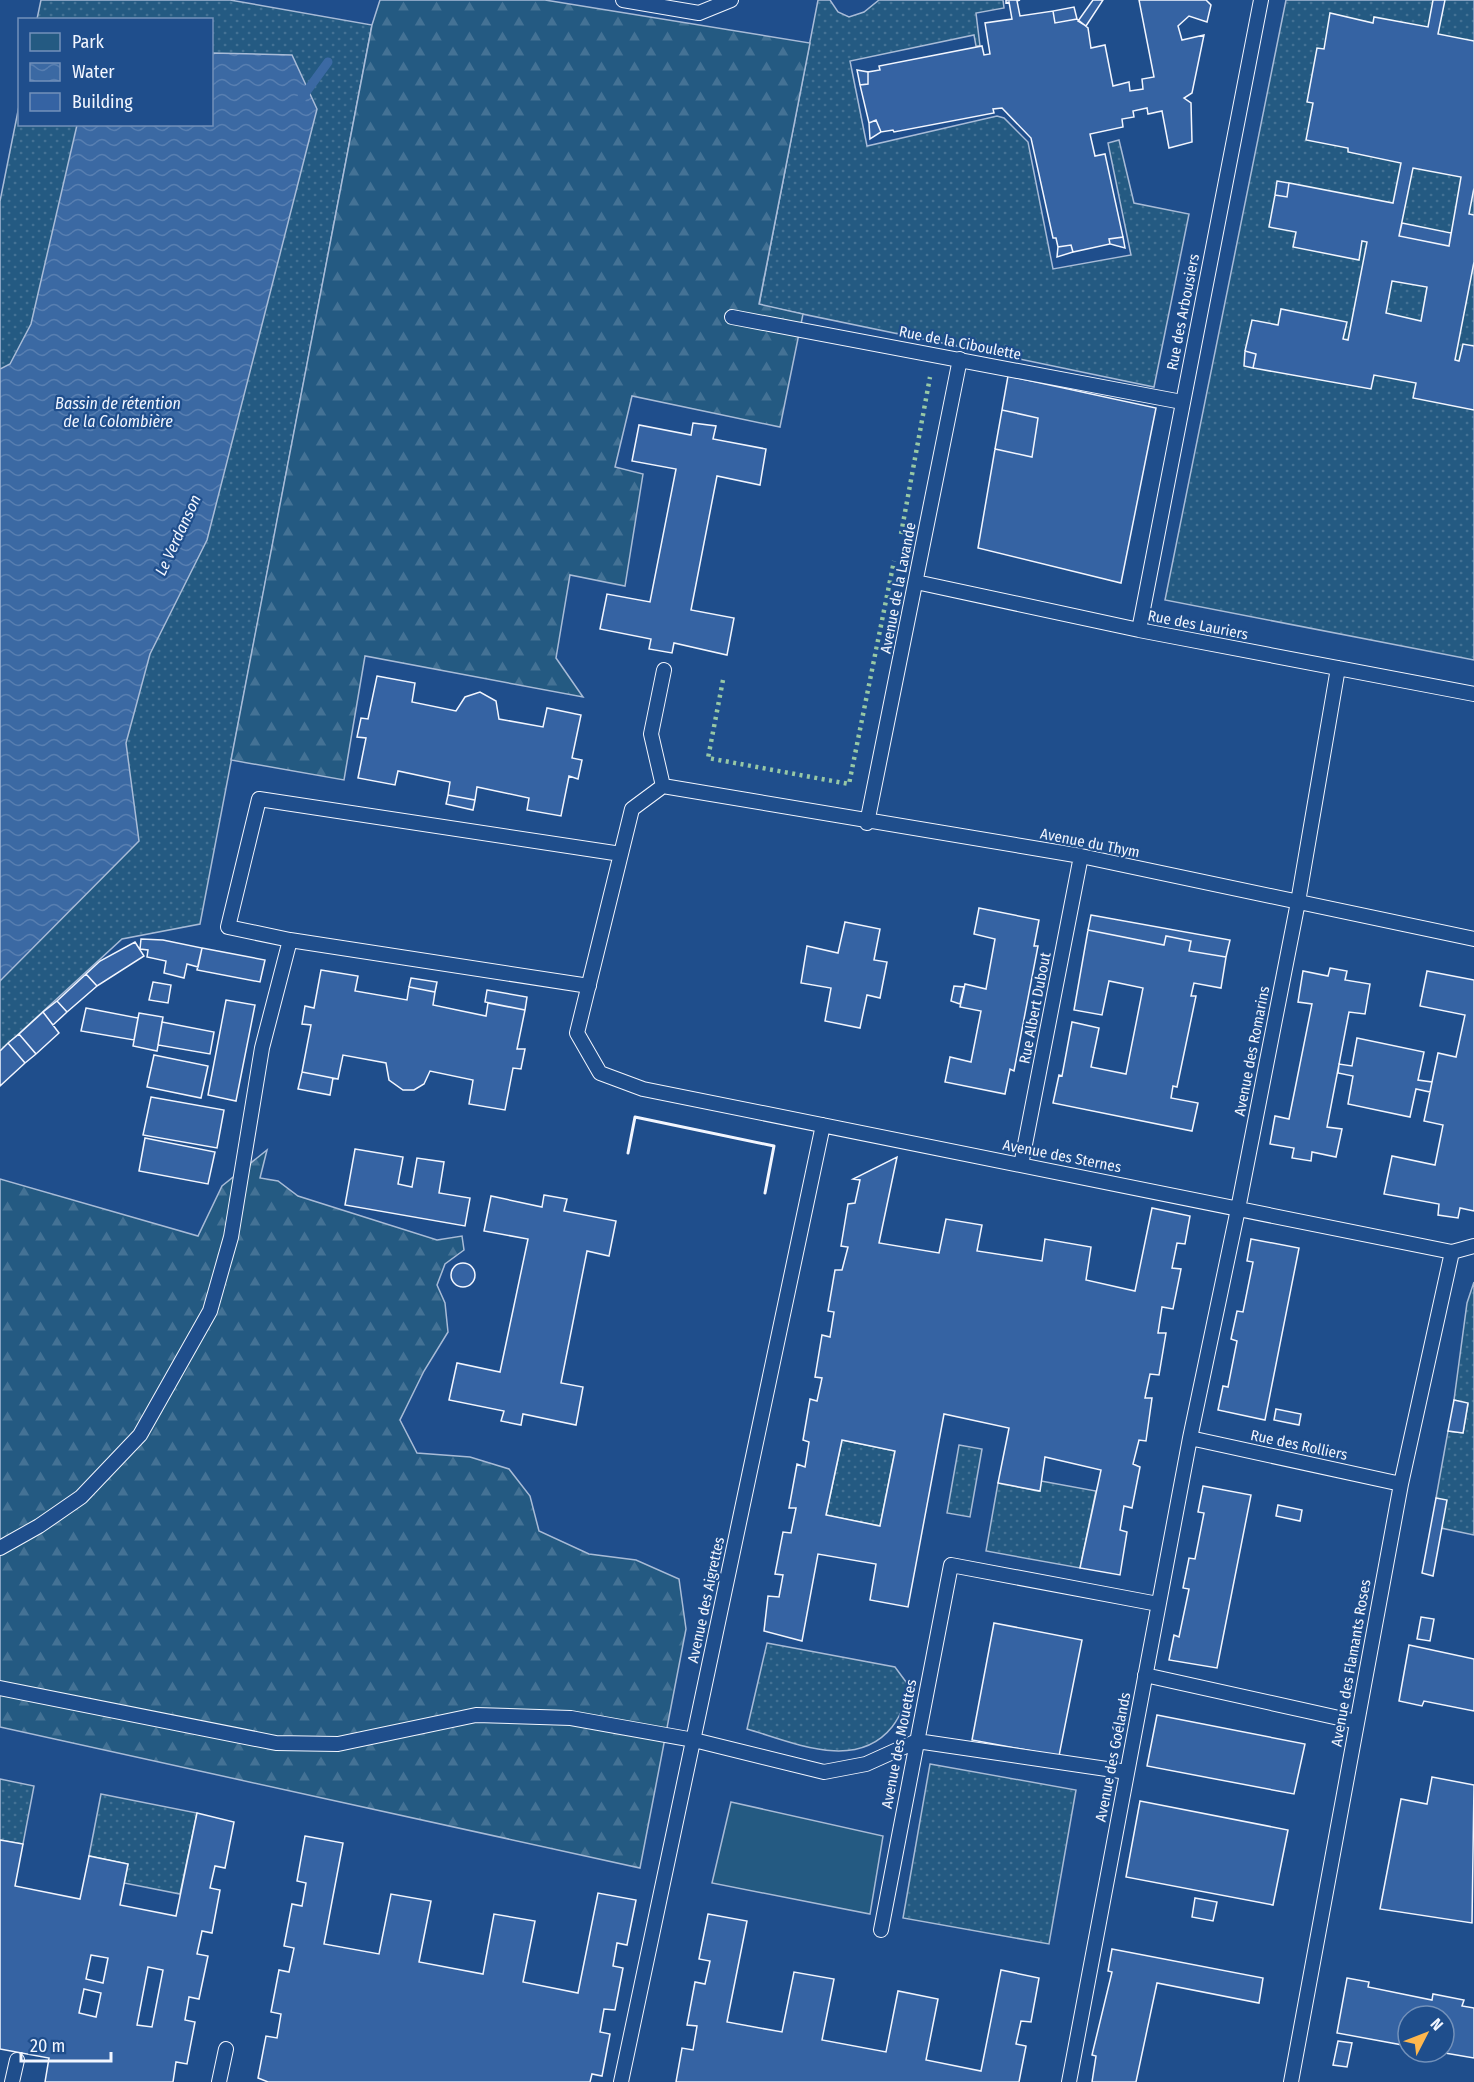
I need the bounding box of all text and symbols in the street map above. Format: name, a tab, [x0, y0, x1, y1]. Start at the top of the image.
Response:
legend	[18, 18, 213, 126]
text: Park	[72, 31, 105, 53]
text: Water	[72, 61, 115, 83]
text: Building	[72, 91, 133, 113]
street label: Rue des Arbousiers	[1163, 252, 1203, 372]
street label: Rue de la Ciboulette	[897, 322, 1023, 364]
water label: Bassin de rétention de la Colombière	[55, 394, 181, 431]
water label: Le Verdanson	[151, 492, 205, 578]
street label: Avenue de la Lavande	[876, 521, 920, 655]
street label: Rue des Lauriers	[1146, 606, 1250, 644]
street label: Avenue du Thym	[1039, 825, 1141, 861]
street label: Rue Albert Dubout	[1015, 951, 1055, 1065]
street label: Avenue des Romarins	[1231, 984, 1273, 1118]
street label: Avenue des Sternes	[1001, 1136, 1123, 1176]
street label: Rue des Rolliers	[1249, 1426, 1349, 1464]
street label: Avenue des Aigrettes	[684, 1535, 728, 1665]
street label: Avenue des Flamants Roses	[1327, 1578, 1375, 1748]
street label: Avenue des Mouettes	[878, 1678, 920, 1810]
street label: Avenue des Goélands	[1092, 1691, 1134, 1823]
north arrow	[1396, 2004, 1456, 2064]
text: N	[1427, 2014, 1447, 2034]
scale bar	[21, 2025, 111, 2063]
text: 20 m	[30, 2035, 65, 2057]

